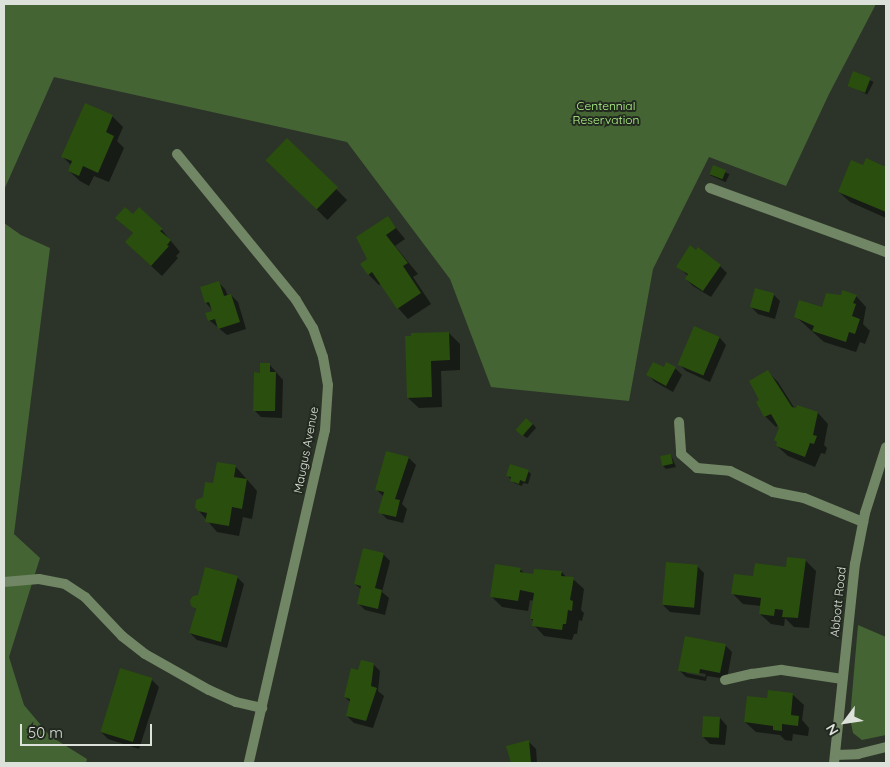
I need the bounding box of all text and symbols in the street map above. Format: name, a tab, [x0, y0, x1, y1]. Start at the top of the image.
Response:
park label: Centennial Reservation	[573, 99, 639, 127]
street label: Maugus Avenue	[291, 405, 321, 495]
street label: Abbott Road	[827, 566, 849, 638]
north arrow	[820, 697, 870, 747]
scale bar	[22, 714, 155, 746]
text: N	[822, 721, 843, 739]
text: 50 m	[28, 723, 63, 742]

